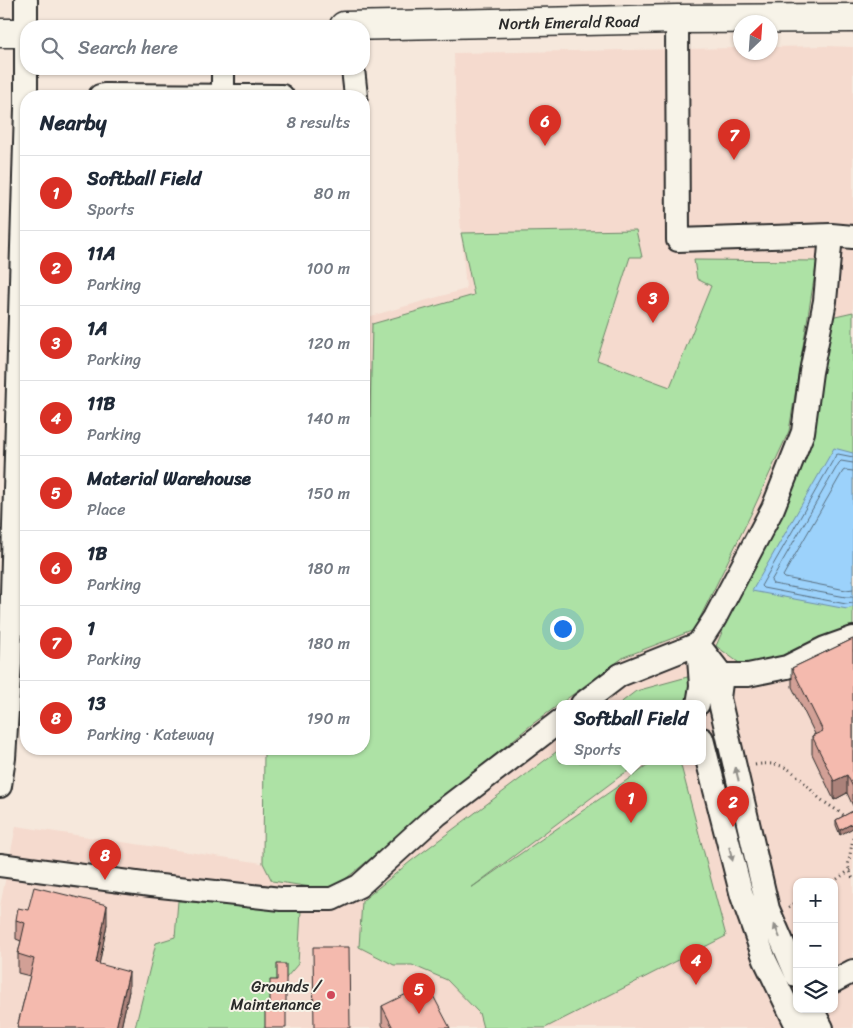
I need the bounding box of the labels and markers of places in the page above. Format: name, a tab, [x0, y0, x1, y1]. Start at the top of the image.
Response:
pin: 6	[529, 105, 561, 146]
pin: 7	[718, 119, 750, 160]
pin: 3	[637, 282, 669, 323]
pin: 1	[615, 782, 647, 823]
pin: 2	[717, 786, 749, 827]
pin: 8	[89, 839, 121, 880]
pin: 4	[680, 944, 712, 985]
place label: Grounds / Maintenance	[231, 972, 323, 1019]
pin: 5	[403, 973, 435, 1014]
marker: Grounds / Maintenance	[325, 989, 337, 1001]

